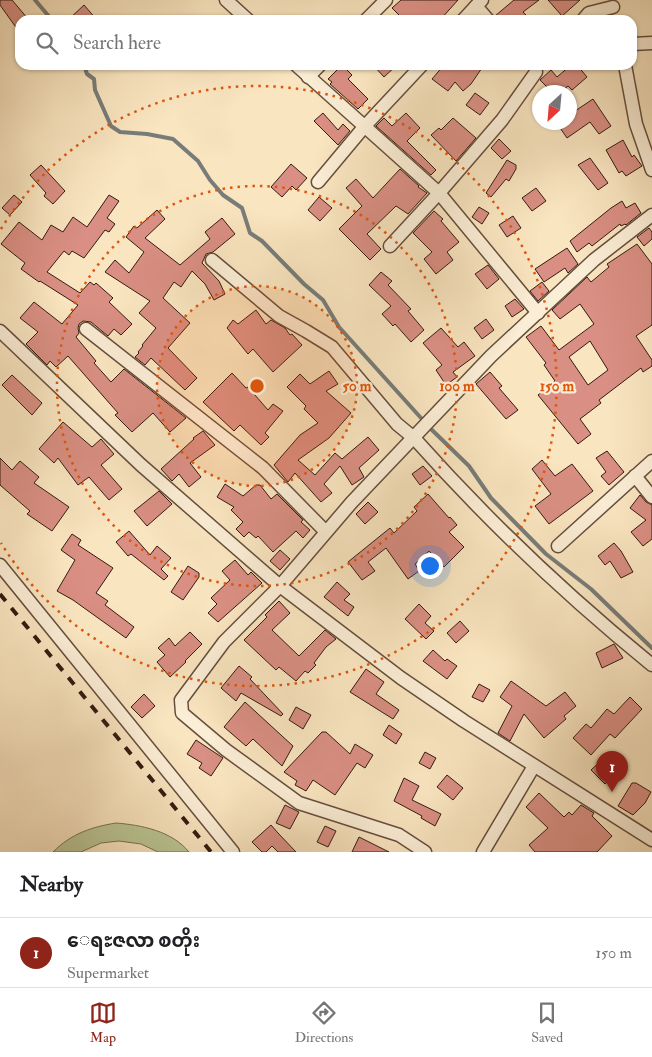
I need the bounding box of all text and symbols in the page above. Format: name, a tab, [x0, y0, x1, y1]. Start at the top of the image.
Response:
search box	[15, 15, 637, 70]
icon: search	[33, 29, 61, 57]
text: Search here	[73, 31, 161, 55]
north arrow	[532, 85, 577, 130]
centre of rings	[248, 377, 266, 395]
text: 50 m	[343, 377, 372, 396]
text: 100 m	[439, 377, 475, 396]
text: 150 m	[540, 377, 574, 396]
your location	[417, 553, 443, 579]
pin: 1	[596, 751, 628, 792]
text: Nearby	[20, 871, 83, 898]
text: ေရႊဇလာ စတိုး	[67, 929, 200, 953]
text: 1	[33, 943, 39, 963]
text: 150 m	[595, 943, 632, 963]
text: Supermarket	[67, 963, 149, 983]
tab: Map	[89, 999, 117, 1046]
tab: Directions	[295, 999, 353, 1046]
tab: Saved	[531, 999, 563, 1046]

